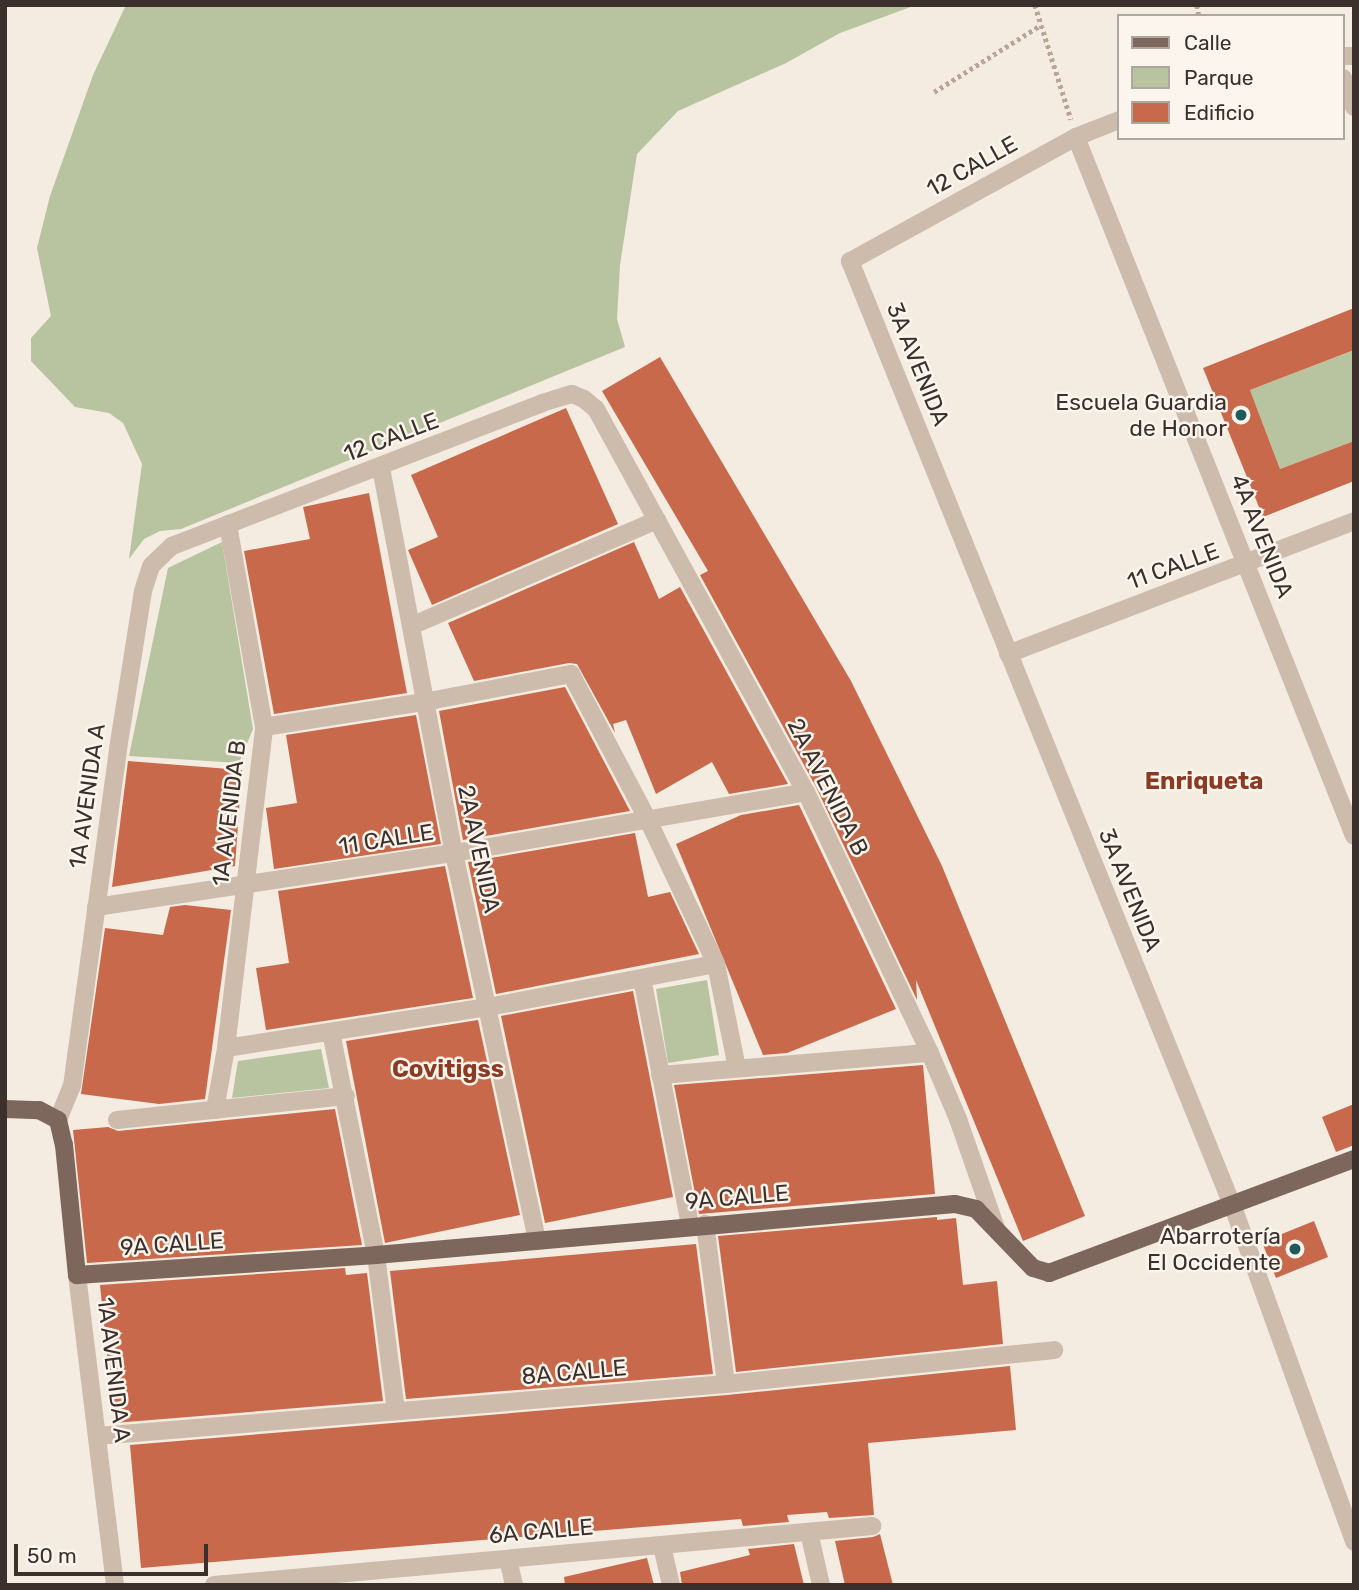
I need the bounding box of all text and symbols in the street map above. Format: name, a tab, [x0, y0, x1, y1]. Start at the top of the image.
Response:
legend	[1118, 14, 1345, 140]
text: Calle	[1184, 30, 1232, 55]
text: Parque	[1184, 65, 1254, 90]
text: Edificio	[1184, 100, 1254, 125]
street label: 12 CALLE	[922, 130, 1022, 202]
street label: 3A AVENIDA	[881, 298, 955, 430]
place label: Escuela Guardia de Honor	[1055, 388, 1227, 442]
street label: 12 CALLE	[340, 406, 442, 468]
marker: Escuela Guardia de Honor	[1233, 407, 1249, 423]
street label: 4A AVENIDA	[1225, 470, 1299, 602]
street label: 11 CALLE	[1123, 537, 1223, 595]
street label: 2A AVENIDA B	[781, 713, 875, 861]
street label: 1A AVENIDA A	[63, 721, 111, 871]
street label: 1A AVENIDA B	[206, 738, 252, 888]
district label: Enriqueta	[1145, 768, 1263, 796]
street label: 2A AVENIDA	[452, 782, 506, 916]
street label: 11 CALLE	[337, 818, 435, 860]
street label: 3A AVENIDA	[1093, 824, 1167, 956]
district label: Covitigss	[392, 1056, 504, 1084]
street label: 9A CALLE	[684, 1179, 790, 1215]
place label: Abarrotería El Occidente	[1147, 1222, 1281, 1276]
street label: 9A CALLE	[119, 1227, 225, 1261]
marker: Abarrotería El Occidente	[1287, 1241, 1303, 1257]
street label: 1A AVENIDA A	[91, 1295, 137, 1445]
street label: 8A CALLE	[520, 1354, 628, 1390]
street label: 6A CALLE	[487, 1513, 595, 1549]
scale bar	[18, 1530, 212, 1574]
text: 50 m	[27, 1543, 77, 1568]

